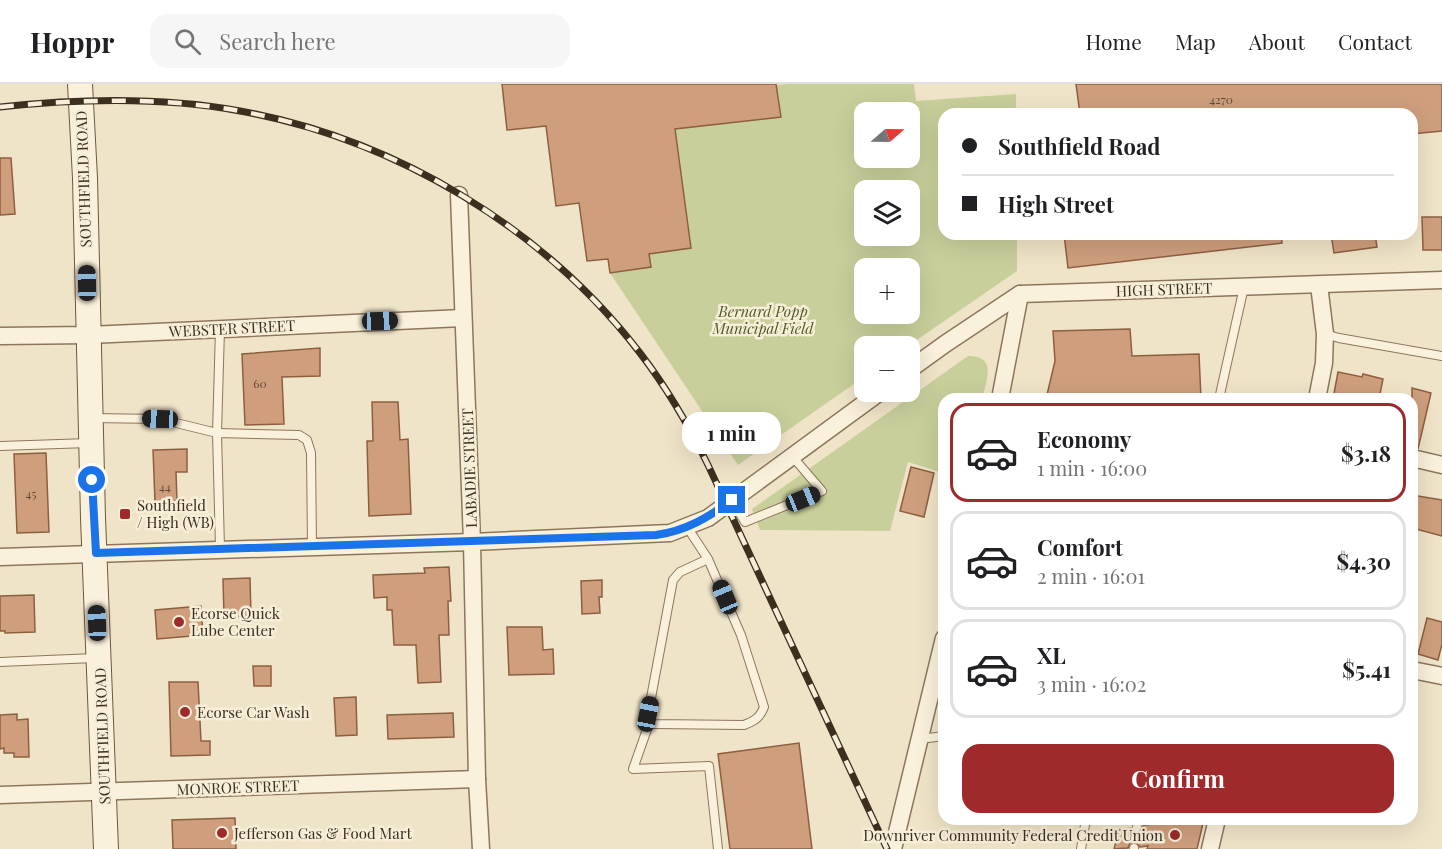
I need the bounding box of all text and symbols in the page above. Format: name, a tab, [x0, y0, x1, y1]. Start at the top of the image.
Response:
search box	[150, 14, 570, 68]
text: Hoppr	[30, 23, 114, 60]
icon: search	[171, 25, 204, 58]
text: Search here	[219, 26, 336, 56]
text: Home	[1086, 27, 1142, 55]
text: Map	[1175, 27, 1216, 55]
text: About	[1249, 27, 1305, 55]
text: Contact	[1338, 27, 1412, 55]
house number: 4270	[1209, 91, 1233, 107]
north arrow	[854, 102, 920, 168]
map controls	[854, 102, 920, 402]
street label: SOUTHFIELD ROAD	[71, 110, 95, 248]
text: Southfield Road	[998, 131, 1160, 161]
button: layers	[854, 180, 920, 246]
text: High Street	[998, 189, 1114, 219]
button: +	[854, 258, 920, 324]
car	[78, 265, 96, 301]
street label: HIGH STREET	[1115, 277, 1213, 301]
park label: Bernard Popp Municipal Field	[712, 301, 814, 338]
car	[362, 311, 398, 331]
street label: WEBSTER STREET	[167, 315, 296, 341]
button: −	[854, 336, 920, 402]
house number: 60	[253, 375, 267, 391]
street label: LABADIE STREET	[457, 408, 481, 528]
car	[142, 409, 178, 429]
callout: 1 min	[682, 413, 782, 455]
text: 1 min	[707, 419, 756, 446]
text: Economy	[1037, 424, 1131, 454]
icon: car	[965, 426, 1019, 480]
text: $3.18	[1341, 438, 1391, 468]
text: 1 min · 16:00	[1037, 454, 1147, 481]
route start	[78, 466, 105, 493]
house number: 44	[159, 478, 171, 494]
car	[783, 484, 823, 514]
house number: 45	[26, 485, 36, 501]
route end	[718, 486, 745, 513]
place label: Southfield / High (WB)	[137, 495, 214, 532]
marker: Southfield / High (WB)	[118, 507, 132, 521]
text: Comfort	[1037, 532, 1123, 562]
icon: car	[965, 534, 1019, 588]
text: $4.30	[1337, 546, 1391, 576]
text: 2 min · 16:01	[1037, 562, 1145, 589]
car	[710, 577, 740, 617]
place label: Ecorse Quick Lube Center	[191, 603, 281, 640]
car	[87, 605, 107, 641]
marker: Ecorse Quick Lube Center	[172, 615, 186, 629]
text: XL	[1037, 640, 1066, 670]
icon: car	[965, 642, 1019, 696]
text: $5.41	[1342, 654, 1391, 684]
street label: SOUTHFIELD ROAD	[90, 667, 114, 805]
text: 3 min · 16:02	[1037, 670, 1146, 697]
car	[636, 695, 660, 733]
place label: Ecorse Car Wash	[197, 702, 310, 722]
marker: Ecorse Car Wash	[178, 705, 192, 719]
button: Confirm	[962, 744, 1394, 813]
street label: MONROE STREET	[176, 775, 300, 799]
place label: Jefferson Gas & Food Mart	[233, 823, 413, 843]
place label: Downriver Community Federal Credit Union	[863, 825, 1163, 845]
marker: Jefferson Gas & Food Mart	[215, 826, 229, 840]
marker: Downriver Community Federal Credit Union	[1168, 828, 1182, 842]

